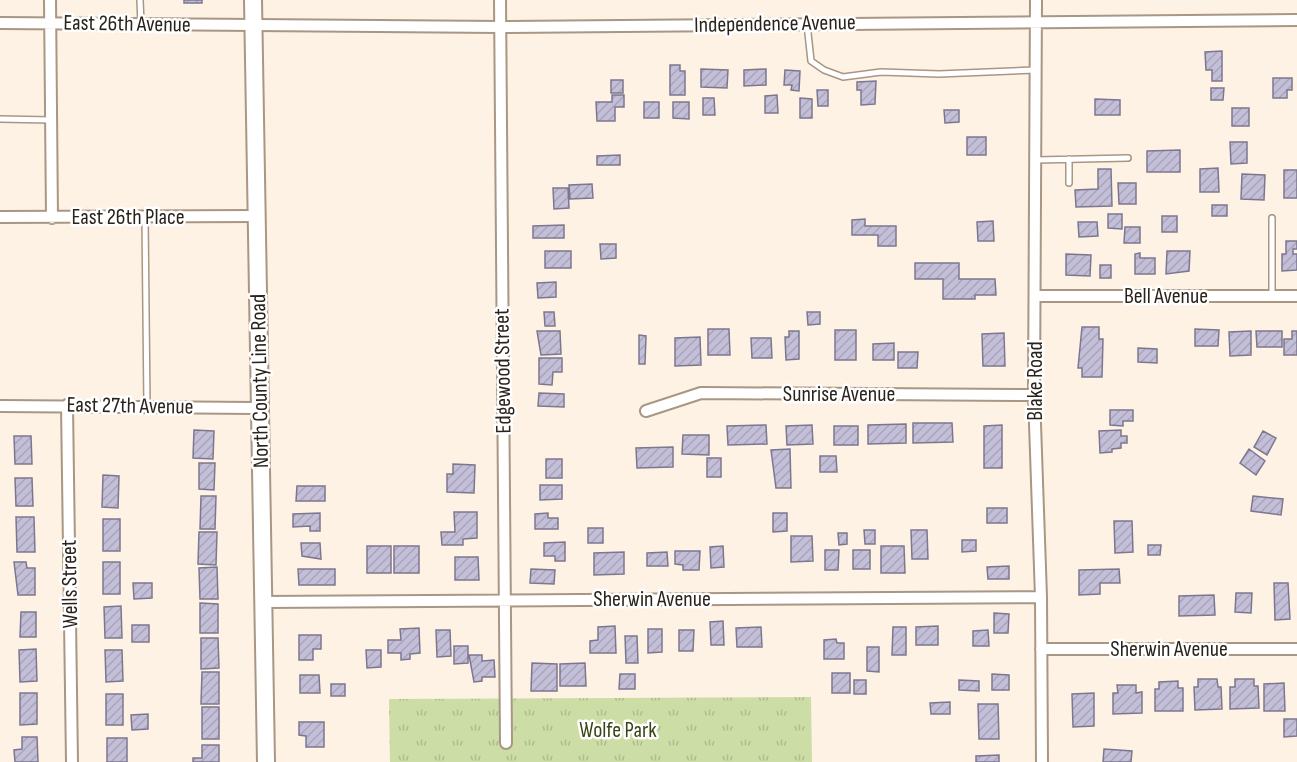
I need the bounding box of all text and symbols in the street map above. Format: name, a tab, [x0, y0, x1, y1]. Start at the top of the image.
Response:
street label: East 26th Avenue	[63, 9, 191, 39]
street label: Independence Avenue	[694, 9, 856, 39]
street label: East 26th Place	[71, 204, 185, 231]
street label: Bell Avenue	[1124, 283, 1208, 310]
street label: North County Line Road	[245, 294, 275, 468]
street label: Edgewood Street	[488, 308, 518, 434]
street label: Blake Road	[1022, 341, 1049, 421]
street label: Sunrise Avenue	[783, 381, 895, 408]
street label: East 27th Avenue	[66, 391, 194, 421]
street label: Wells Street	[56, 539, 84, 629]
street label: Sherwin Avenue	[593, 586, 711, 613]
street label: Sherwin Avenue	[1110, 636, 1228, 663]
park label: Wolfe Park	[579, 717, 657, 744]

